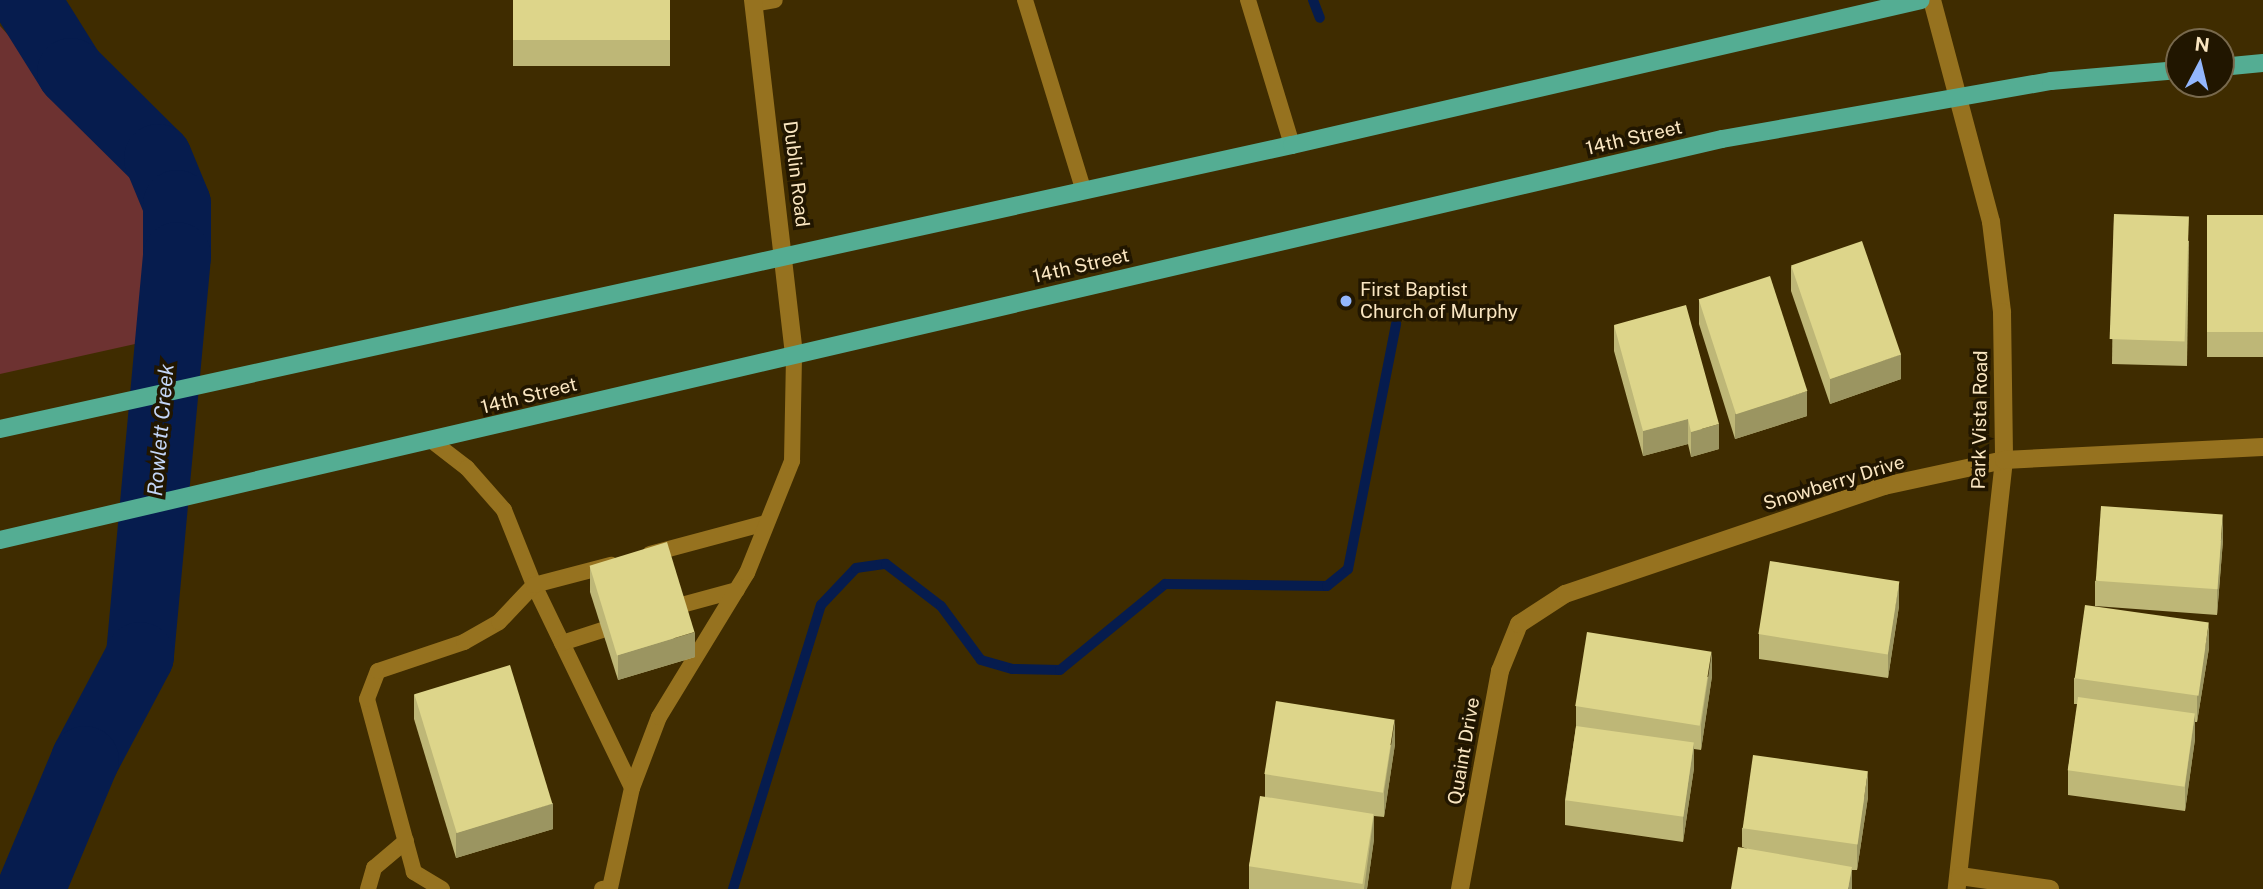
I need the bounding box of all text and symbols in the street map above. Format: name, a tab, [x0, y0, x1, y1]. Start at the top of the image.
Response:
north arrow	[2165, 28, 2235, 98]
text: N	[2194, 32, 2211, 56]
street label: 14th Street	[1584, 116, 1684, 160]
street label: Dublin Road	[778, 120, 814, 228]
street label: 14th Street	[1031, 244, 1131, 288]
place label: First Baptist Church of Murphy	[1360, 279, 1518, 323]
marker: First Baptist Church of Murphy	[1338, 293, 1354, 309]
street label: Park Vista Road	[1967, 350, 1993, 490]
water label: Rowlett Creek	[143, 363, 179, 497]
street label: 14th Street	[479, 373, 579, 419]
street label: Snowberry Drive	[1761, 451, 1907, 515]
street label: Quaint Drive	[1443, 696, 1485, 806]

